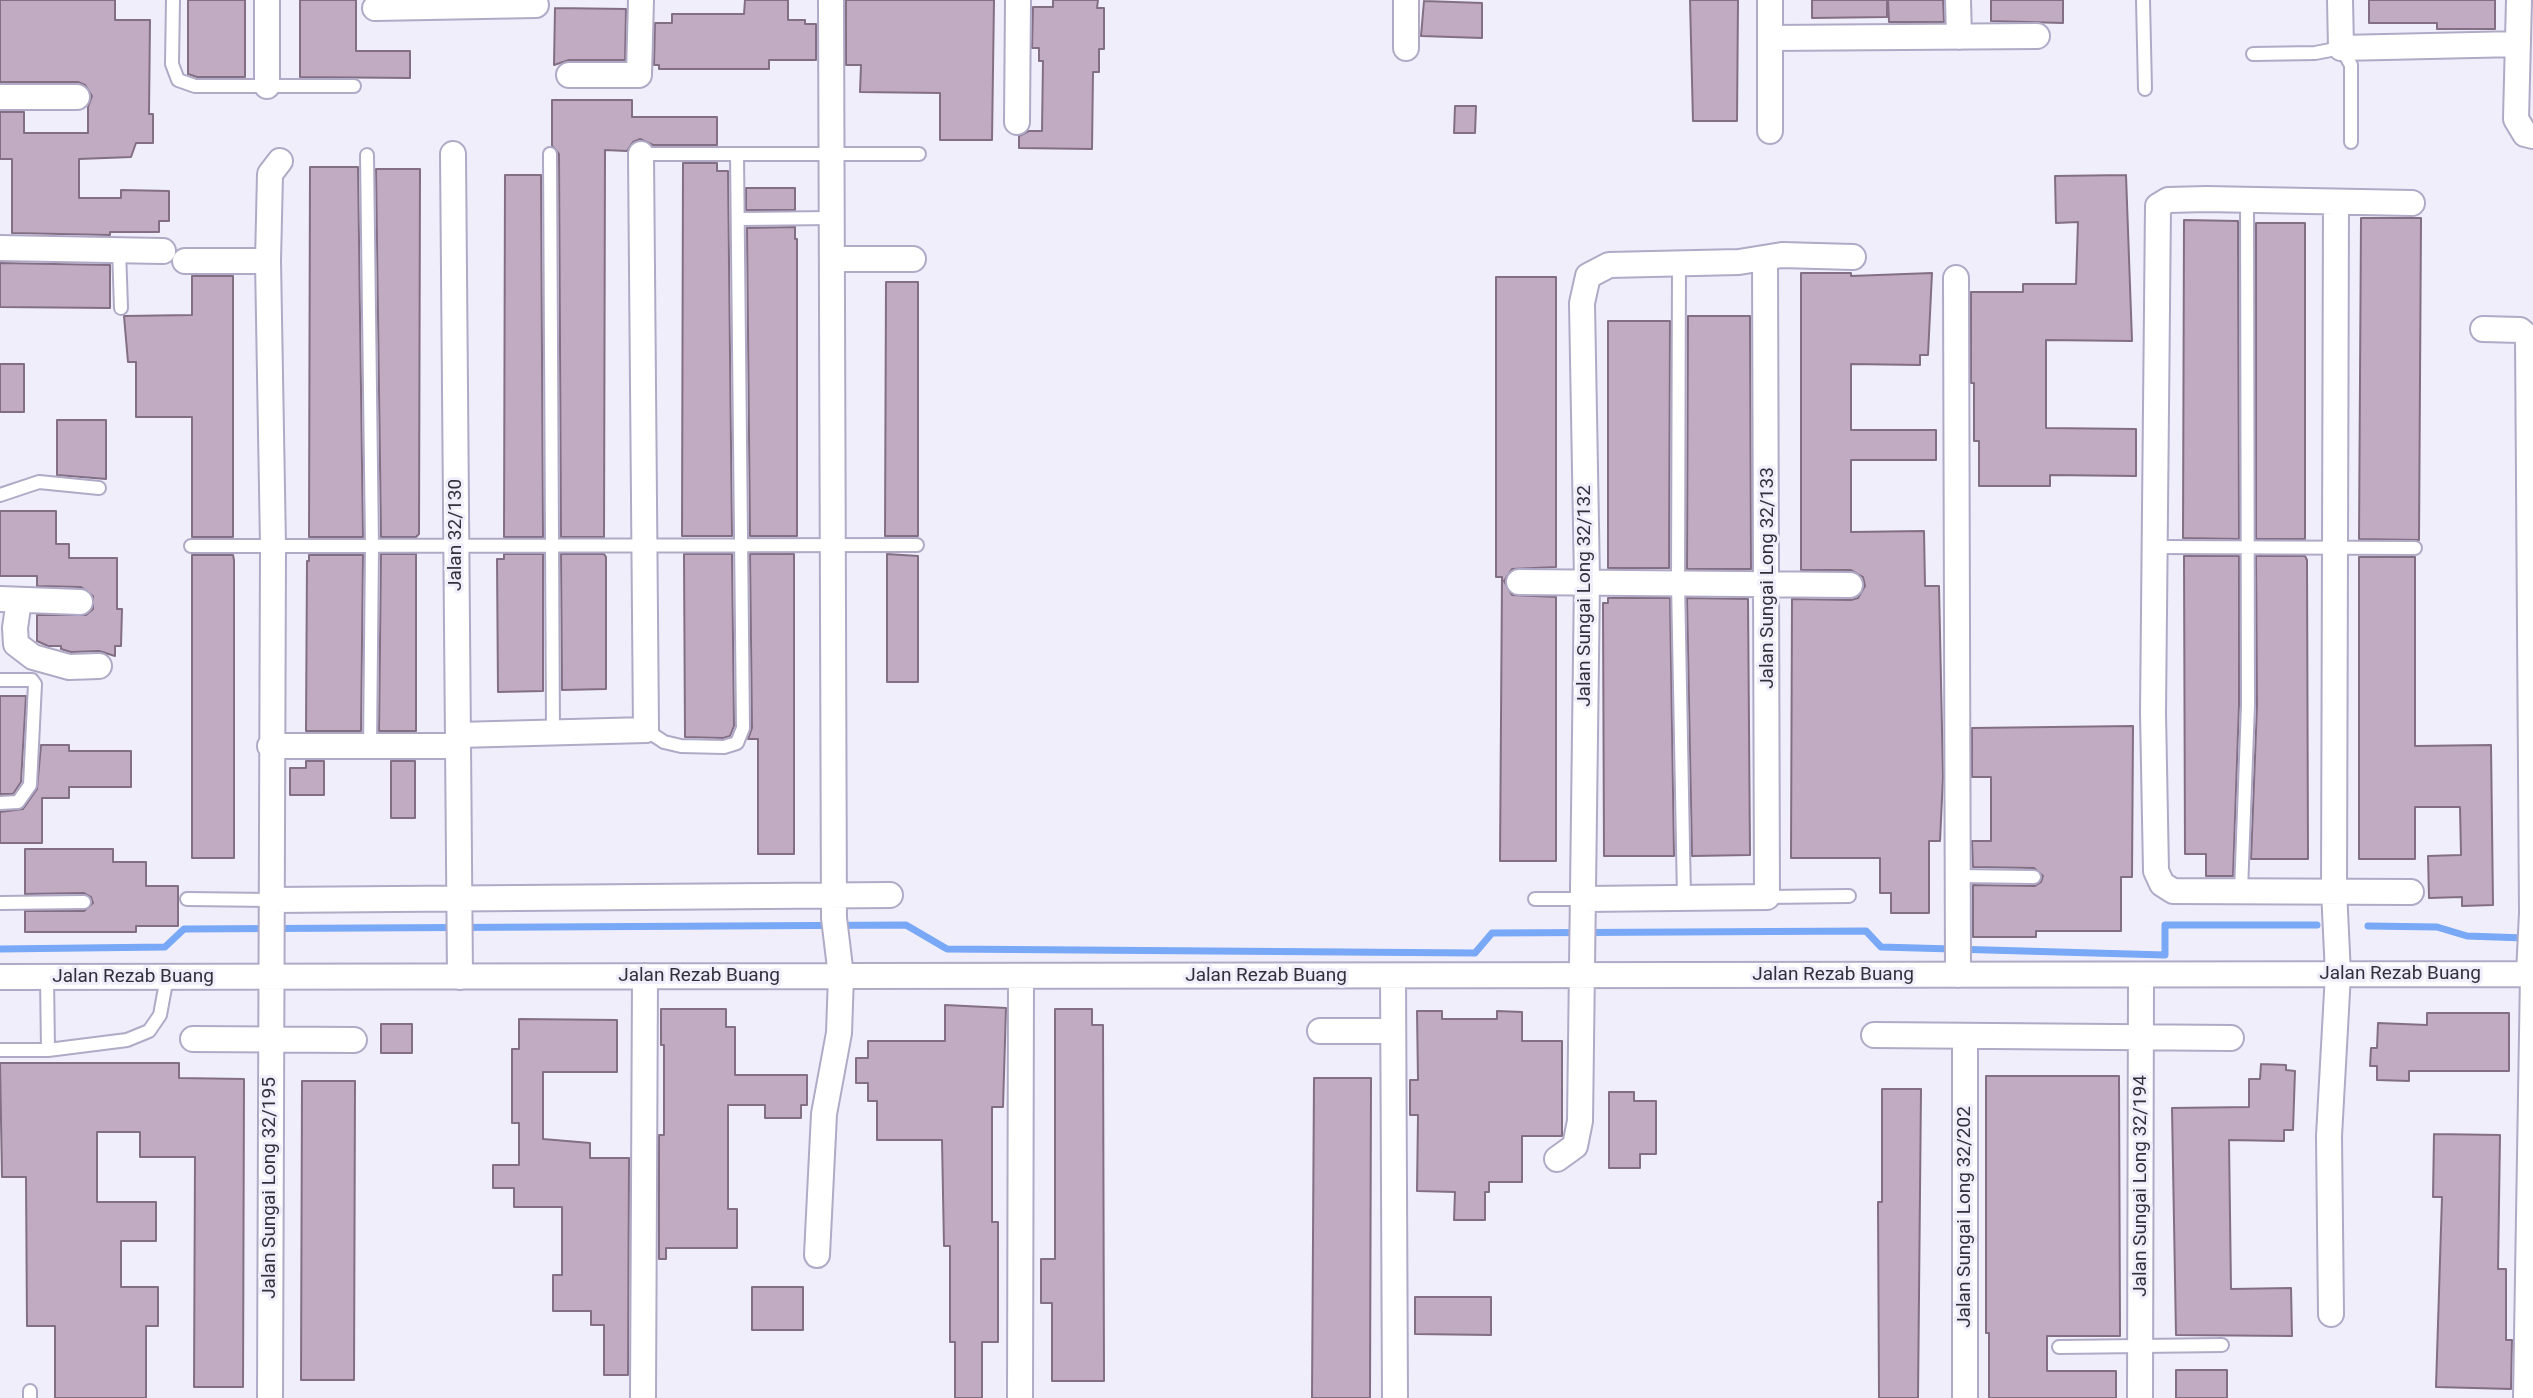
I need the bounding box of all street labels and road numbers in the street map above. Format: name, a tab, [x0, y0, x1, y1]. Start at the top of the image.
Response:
street label: Jalan Sungai Long 32/133	[1757, 467, 1779, 689]
street label: Jalan 32/130	[445, 479, 467, 591]
street label: Jalan Sungai Long 32/132	[1574, 485, 1596, 707]
street label: Jalan Rezab Buang	[2319, 963, 2481, 985]
street label: Jalan Rezab Buang	[1752, 964, 1914, 986]
street label: Jalan Rezab Buang	[618, 965, 780, 987]
street label: Jalan Rezab Buang	[1185, 965, 1347, 987]
street label: Jalan Rezab Buang	[52, 966, 214, 988]
street label: Jalan Sungai Long 32/194	[2130, 1075, 2152, 1297]
street label: Jalan Sungai Long 32/195	[259, 1077, 281, 1299]
street label: Jalan Sungai Long 32/202	[1954, 1106, 1976, 1328]

